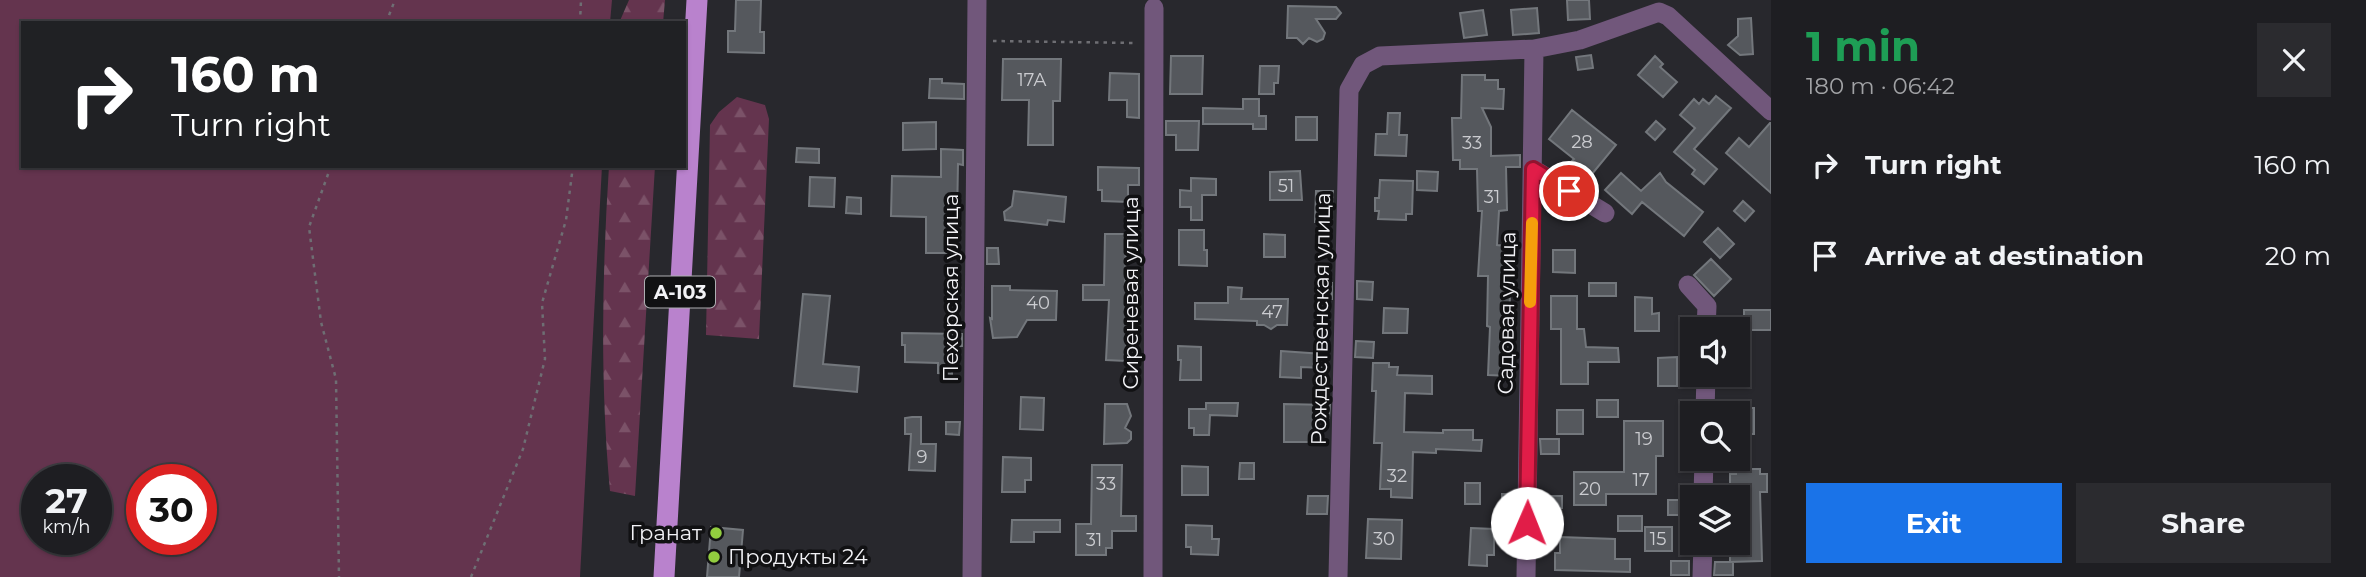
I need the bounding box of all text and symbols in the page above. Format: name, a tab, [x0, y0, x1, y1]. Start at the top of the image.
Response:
text: 1 min	[1806, 20, 1920, 72]
button: close	[2257, 23, 2331, 97]
text: 160 m	[171, 45, 320, 104]
icon: right	[56, 49, 147, 140]
house number: 17А	[1017, 69, 1047, 91]
text: 180 m · 06:42	[1806, 72, 1955, 100]
text: Turn right	[171, 105, 331, 144]
house number: 28	[1571, 131, 1593, 153]
house number: 33	[1462, 132, 1482, 154]
icon: right	[1806, 146, 1844, 184]
text: Turn right	[1865, 149, 2001, 181]
text: 160 m	[2254, 149, 2331, 181]
pin	[1539, 161, 1599, 221]
icon: arrive	[1550, 172, 1588, 210]
house number: 51	[1278, 175, 1294, 197]
house number: 31	[1484, 186, 1500, 208]
street label: Рождественская улица	[1306, 192, 1335, 446]
street label: Пехорская улица	[938, 194, 963, 382]
street label: Сиреневая улица	[1118, 197, 1143, 389]
street label: Садовая улица	[1493, 231, 1520, 395]
icon: arrive	[1806, 237, 1844, 275]
text: Arrive at destination	[1865, 240, 2144, 272]
text: 20 m	[2265, 240, 2331, 272]
road number: А-103	[645, 276, 715, 308]
house number: 40	[1026, 292, 1050, 314]
house number: 47	[1261, 301, 1283, 323]
map controls	[1680, 317, 1750, 555]
button: sound	[1680, 317, 1750, 387]
button: search	[1680, 401, 1750, 471]
house number: 19	[1635, 428, 1653, 450]
house number: 9	[917, 446, 928, 468]
speed limit sign: 30	[126, 464, 217, 555]
house number: 32	[1387, 465, 1407, 487]
house number: 17	[1632, 469, 1650, 491]
house number: 33	[1096, 473, 1116, 495]
house number: 20	[1579, 478, 1601, 500]
text: 27	[45, 479, 88, 522]
button: Exit	[1806, 483, 2062, 563]
button: Share	[2076, 483, 2331, 563]
button: layers	[1680, 485, 1750, 555]
position arrow	[1490, 486, 1564, 560]
text: km/h	[42, 516, 91, 538]
place label: Гранат	[630, 520, 702, 545]
marker: Гранат	[708, 525, 724, 541]
house number: 30	[1373, 528, 1395, 550]
house number: 15	[1650, 528, 1666, 550]
house number: 31	[1086, 529, 1102, 551]
place label: Продукты 24	[728, 544, 868, 569]
marker: Продукты 24	[706, 549, 722, 565]

